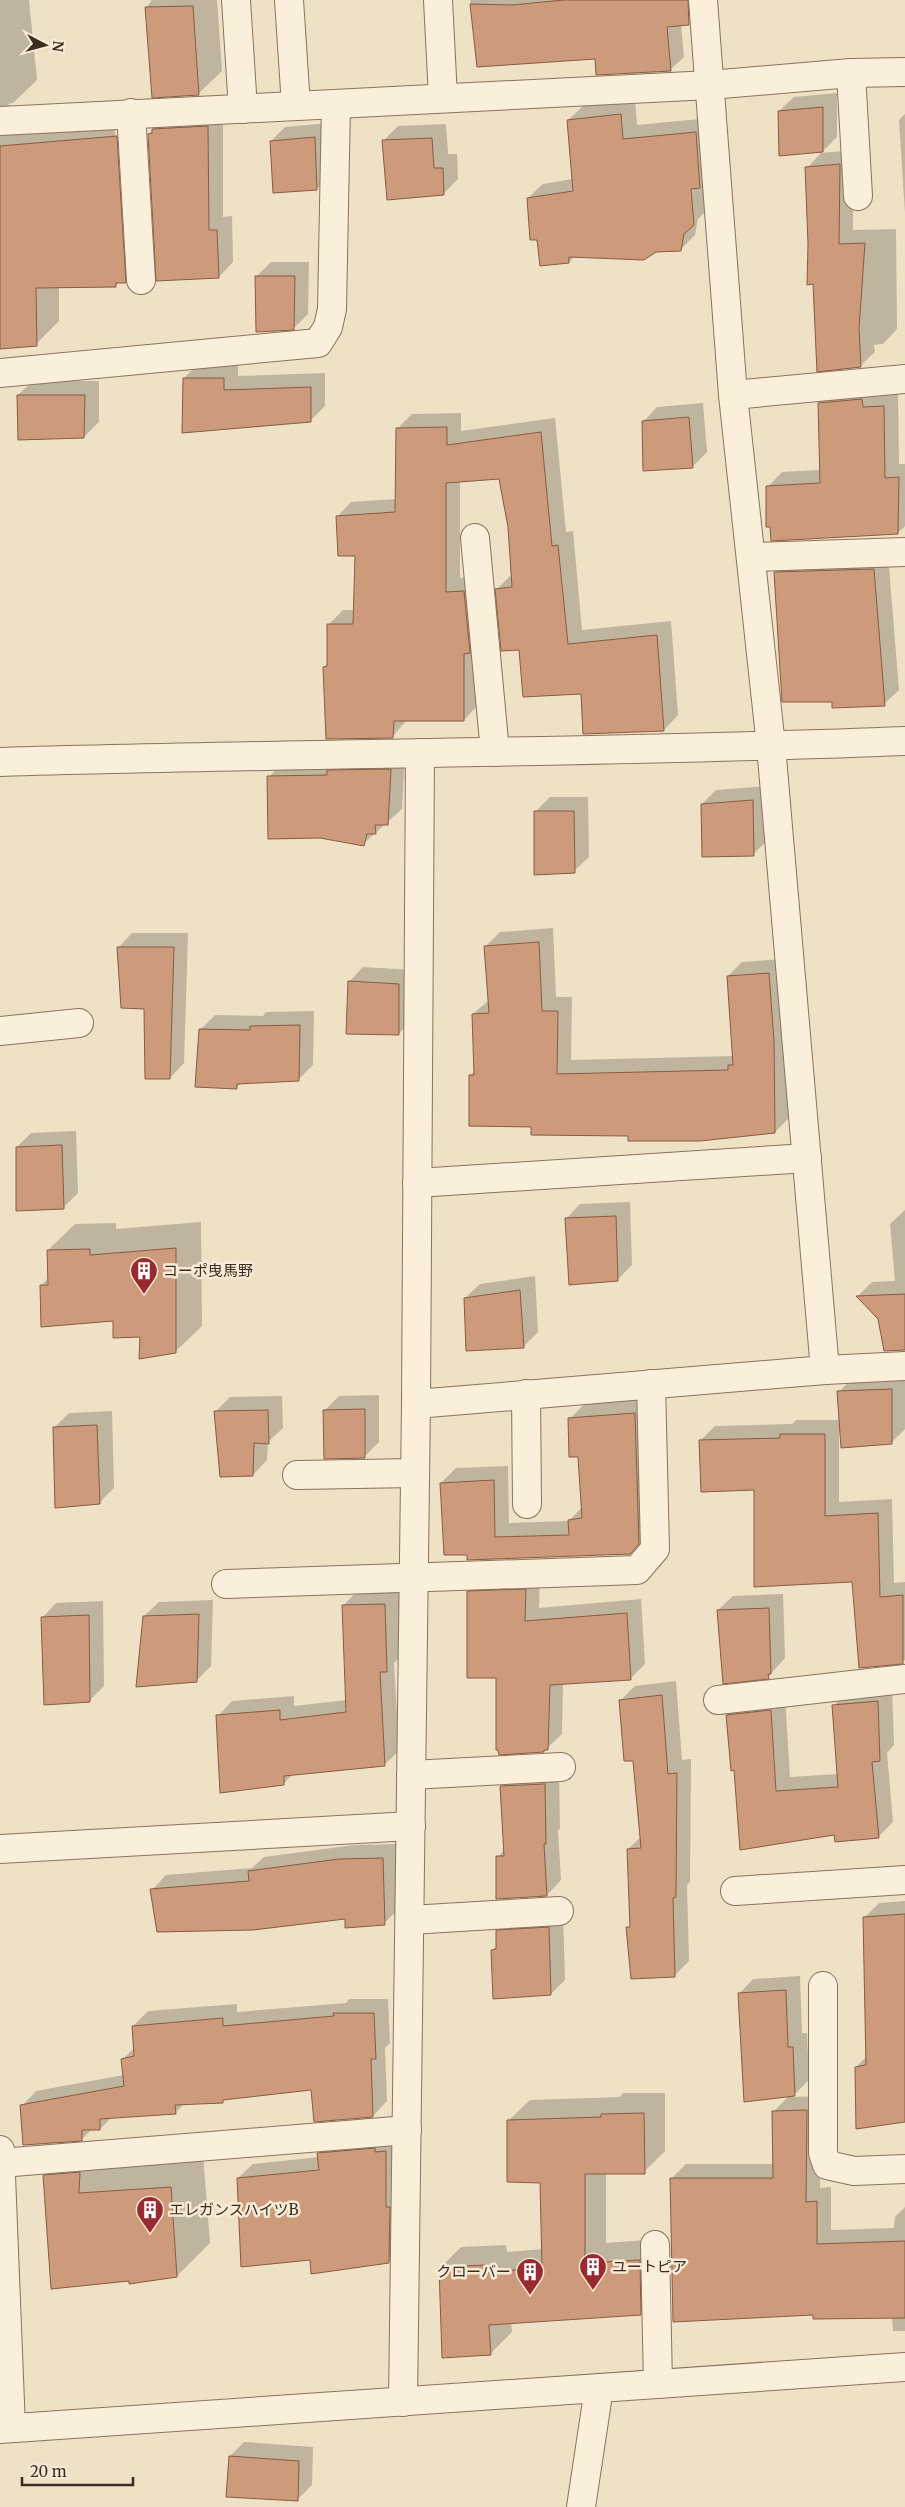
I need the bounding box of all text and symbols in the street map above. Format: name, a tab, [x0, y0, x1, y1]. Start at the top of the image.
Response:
north arrow	[20, 20, 70, 70]
text: N	[48, 40, 67, 53]
building icon: コーポ曳馬野	[129, 1256, 159, 1295]
place label: コーポ曳馬野	[163, 1261, 253, 1280]
building icon: エレガンスハイツB	[135, 2195, 165, 2234]
place label: エレガンスハイツB	[169, 2200, 298, 2219]
building icon: ユートピア	[578, 2252, 608, 2291]
building icon: クローバー	[515, 2257, 545, 2296]
place label: ユートピア	[612, 2257, 687, 2276]
place label: クローバー	[436, 2262, 511, 2281]
scale bar	[22, 2454, 134, 2486]
text: 20 m	[30, 2462, 67, 2481]

